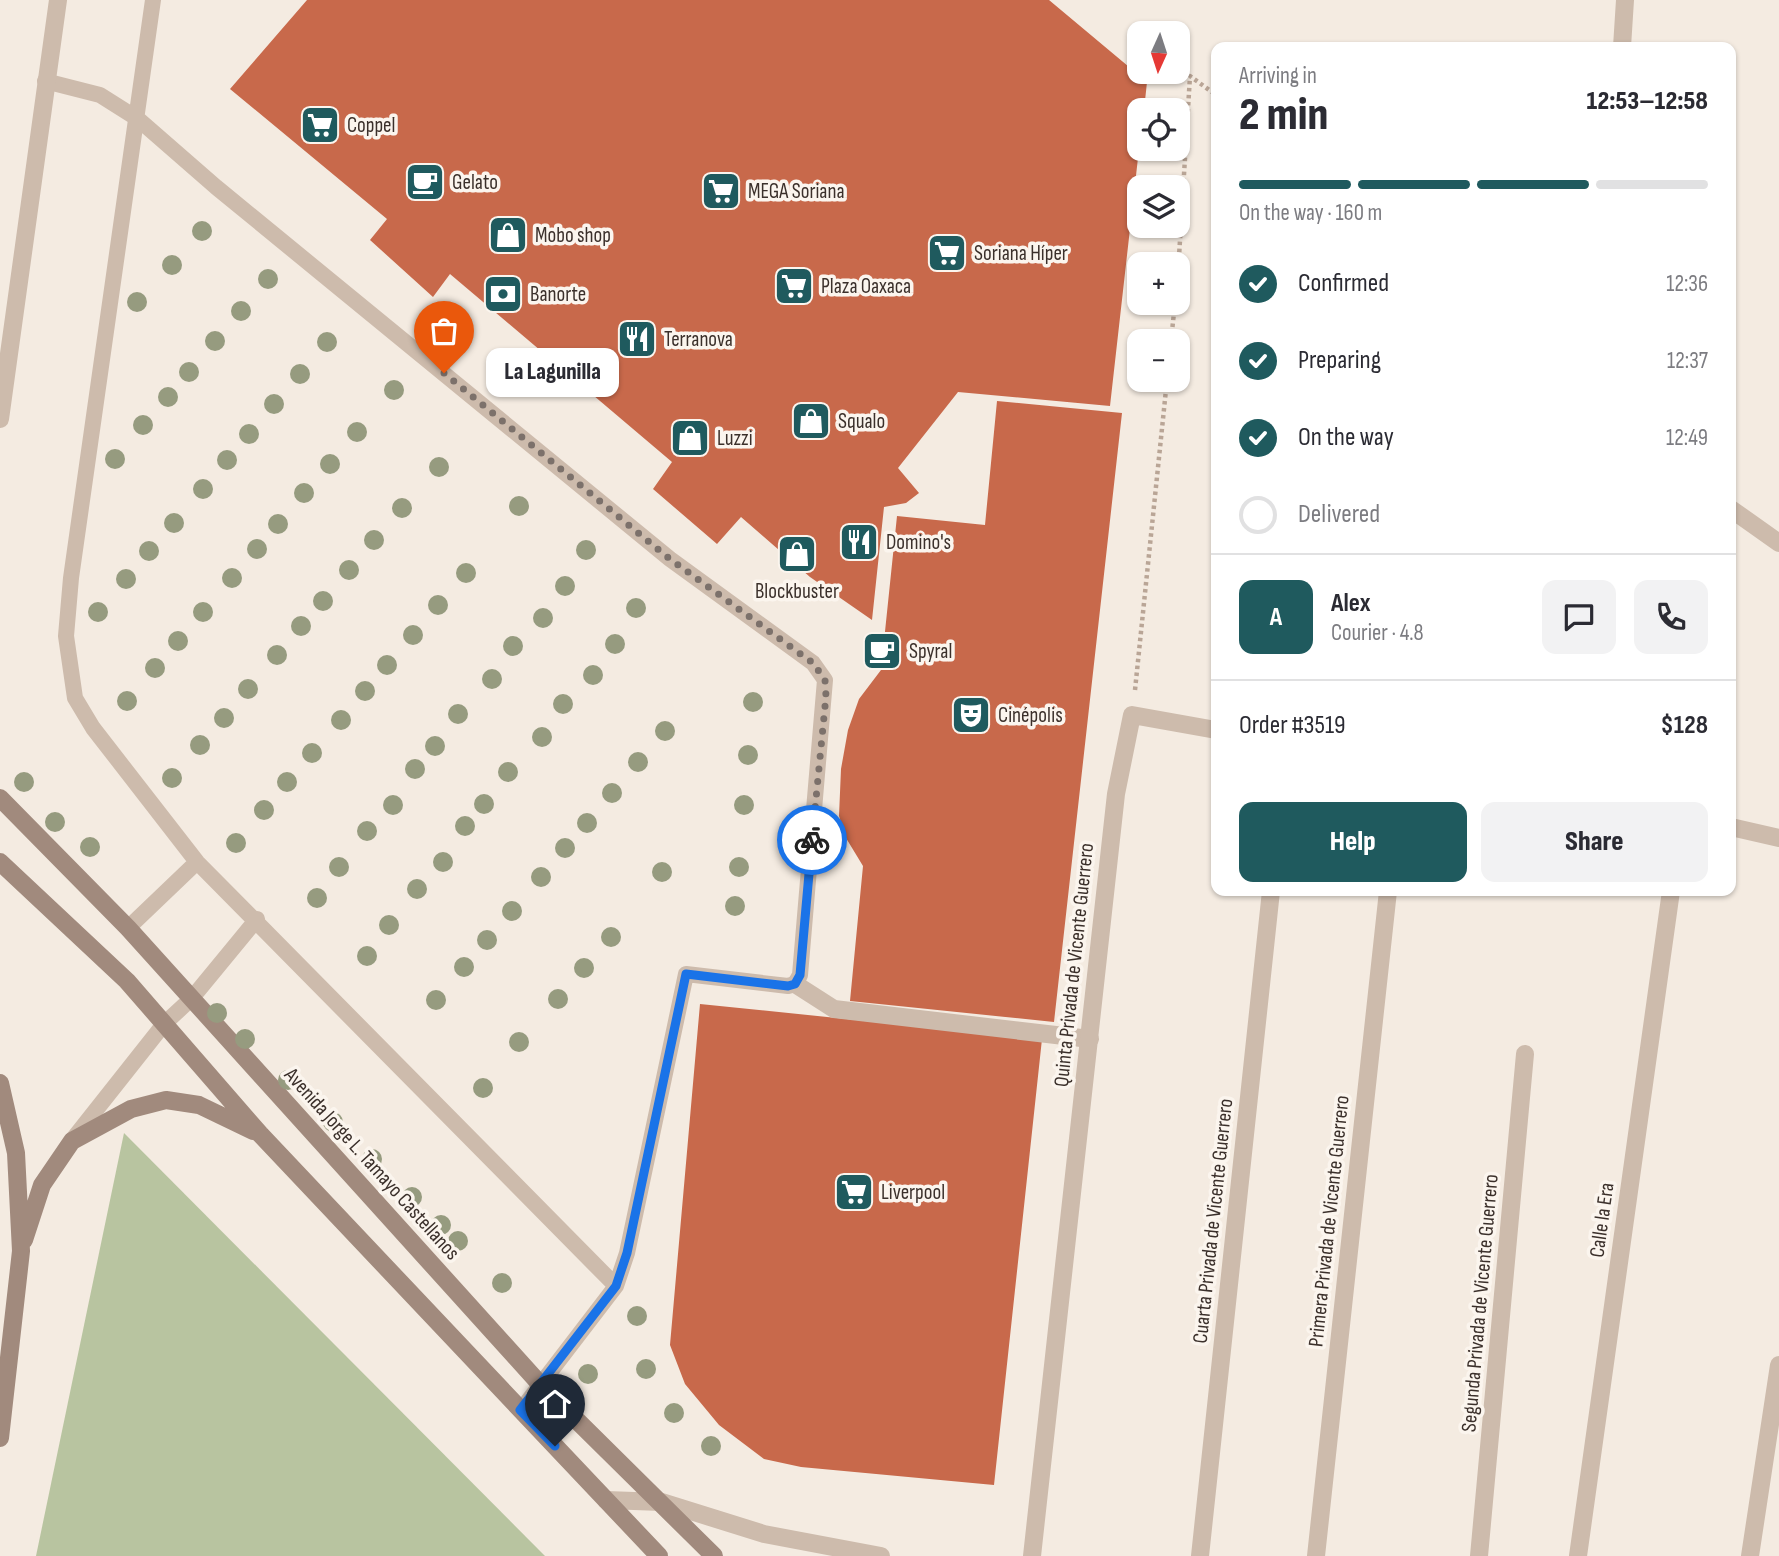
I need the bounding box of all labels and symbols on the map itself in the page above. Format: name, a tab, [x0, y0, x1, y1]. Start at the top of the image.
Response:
north arrow	[1127, 21, 1190, 84]
supermarket icon: Coppel	[299, 104, 341, 146]
place label: Coppel	[347, 113, 395, 138]
cafe icon: Gelato	[404, 161, 446, 203]
place label: Gelato	[452, 170, 498, 195]
supermarket icon: MEGA Soriana	[700, 170, 742, 212]
place label: MEGA Soriana	[748, 179, 845, 204]
shop icon: Mobo shop	[487, 214, 529, 256]
place label: Mobo shop	[535, 223, 611, 248]
supermarket icon: Soriana Híper	[926, 232, 968, 274]
place label: Soriana Híper	[974, 241, 1068, 266]
supermarket icon: Plaza Oaxaca	[773, 265, 815, 307]
bank icon: Banorte	[482, 273, 524, 315]
place label: Plaza Oaxaca	[821, 274, 911, 299]
place label: Banorte	[530, 282, 586, 307]
pin	[414, 301, 474, 373]
restaurant icon: Terranova	[616, 318, 658, 360]
place label: Terranova	[664, 327, 733, 352]
callout: La Lagunilla	[486, 348, 619, 398]
shop icon: Squalo	[790, 400, 832, 442]
place label: Squalo	[838, 409, 885, 434]
shop icon: Luzzi	[669, 417, 711, 459]
place label: Luzzi	[717, 426, 753, 451]
restaurant icon: Domino's	[838, 521, 880, 563]
place label: Domino's	[886, 530, 951, 555]
shop icon: Blockbuster	[776, 533, 818, 575]
place label: Blockbuster	[755, 579, 839, 604]
cafe icon: Spyral	[861, 630, 903, 672]
place label: Spyral	[909, 639, 952, 664]
theatre icon: Cinépolis	[950, 694, 992, 736]
place label: Cinépolis	[998, 703, 1063, 728]
courier	[777, 805, 847, 875]
street label: Quinta Privada de Vicente Guerrero	[1049, 842, 1099, 1088]
street label: Avenida Jorge L. Tamayo Castellanos	[278, 1062, 465, 1265]
street label: Primera Privada de Vicente Guerrero	[1303, 1094, 1355, 1348]
street label: Cuarta Privada de Vicente Guerrero	[1188, 1097, 1238, 1345]
supermarket icon: Liverpool	[833, 1171, 875, 1213]
street label: Segunda Privada de Vicente Guerrero	[1456, 1173, 1504, 1433]
place label: Liverpool	[881, 1180, 945, 1205]
street label: Calle la Era	[1584, 1181, 1620, 1259]
pin	[525, 1374, 585, 1446]

